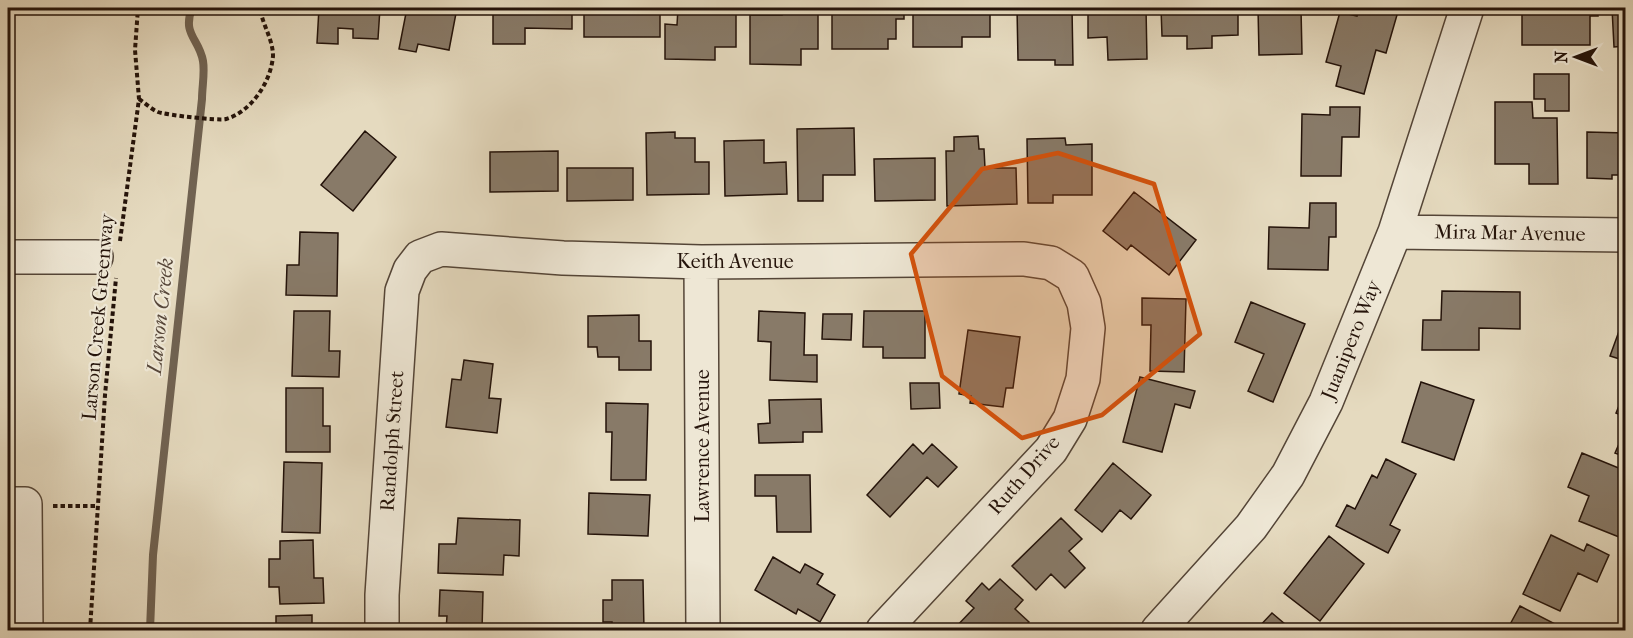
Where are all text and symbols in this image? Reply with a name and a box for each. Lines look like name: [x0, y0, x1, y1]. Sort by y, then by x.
north arrow: [1546, 27, 1606, 87]
text: N: [1552, 50, 1571, 63]
street label: Larson Creek Greenway: [78, 212, 119, 421]
street label: Mira Mar Avenue: [1434, 220, 1586, 246]
street label: Keith Avenue: [676, 250, 794, 273]
water label: Larson Creek: [142, 257, 178, 377]
street label: Juanipero Way: [1316, 276, 1386, 405]
street label: Lawrence Avenue: [691, 369, 714, 523]
street label: Randolph Street: [376, 370, 408, 512]
street label: Ruth Drive: [984, 431, 1065, 519]

